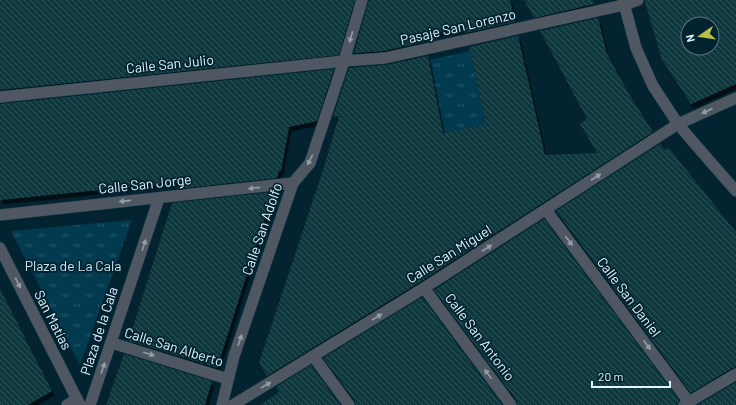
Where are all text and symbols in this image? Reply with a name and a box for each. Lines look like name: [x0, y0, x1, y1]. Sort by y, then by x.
street label: Pasaje San Lorenzo: [398, 5, 517, 48]
north arrow: [680, 16, 720, 56]
one-way arrow: [348, 32, 354, 44]
text: N: [683, 33, 697, 43]
street label: Calle San Julio: [125, 50, 215, 77]
one-way arrow: [701, 108, 713, 114]
one-way arrow: [307, 155, 313, 166]
street label: Calle San Jorge: [98, 170, 192, 197]
one-way arrow: [591, 173, 601, 181]
street label: Calle San Adolfo: [238, 180, 285, 277]
one-way arrow: [248, 184, 260, 191]
one-way arrow: [119, 198, 131, 205]
street label: Calle San Miguel: [403, 221, 494, 287]
one-way arrow: [565, 236, 573, 247]
one-way arrow: [141, 238, 147, 250]
one-way arrow: [481, 244, 493, 251]
street label: Calle San Daniel: [594, 253, 665, 340]
park label: Plaza de La Cala: [25, 257, 121, 274]
one-way arrow: [15, 277, 21, 288]
street label: Plaza de la Cala: [76, 285, 121, 377]
street label: San Matías: [31, 287, 76, 353]
street label: Calle San Antonio: [442, 290, 519, 384]
one-way arrow: [371, 313, 383, 320]
street label: Calle San Alberto: [123, 323, 226, 370]
one-way arrow: [237, 334, 243, 346]
one-way arrow: [643, 340, 651, 351]
one-way arrow: [143, 351, 155, 357]
one-way arrow: [100, 362, 106, 374]
scale bar: [592, 363, 670, 389]
one-way arrow: [484, 368, 492, 379]
text: 20 m: [598, 369, 624, 383]
one-way arrow: [260, 381, 272, 388]

